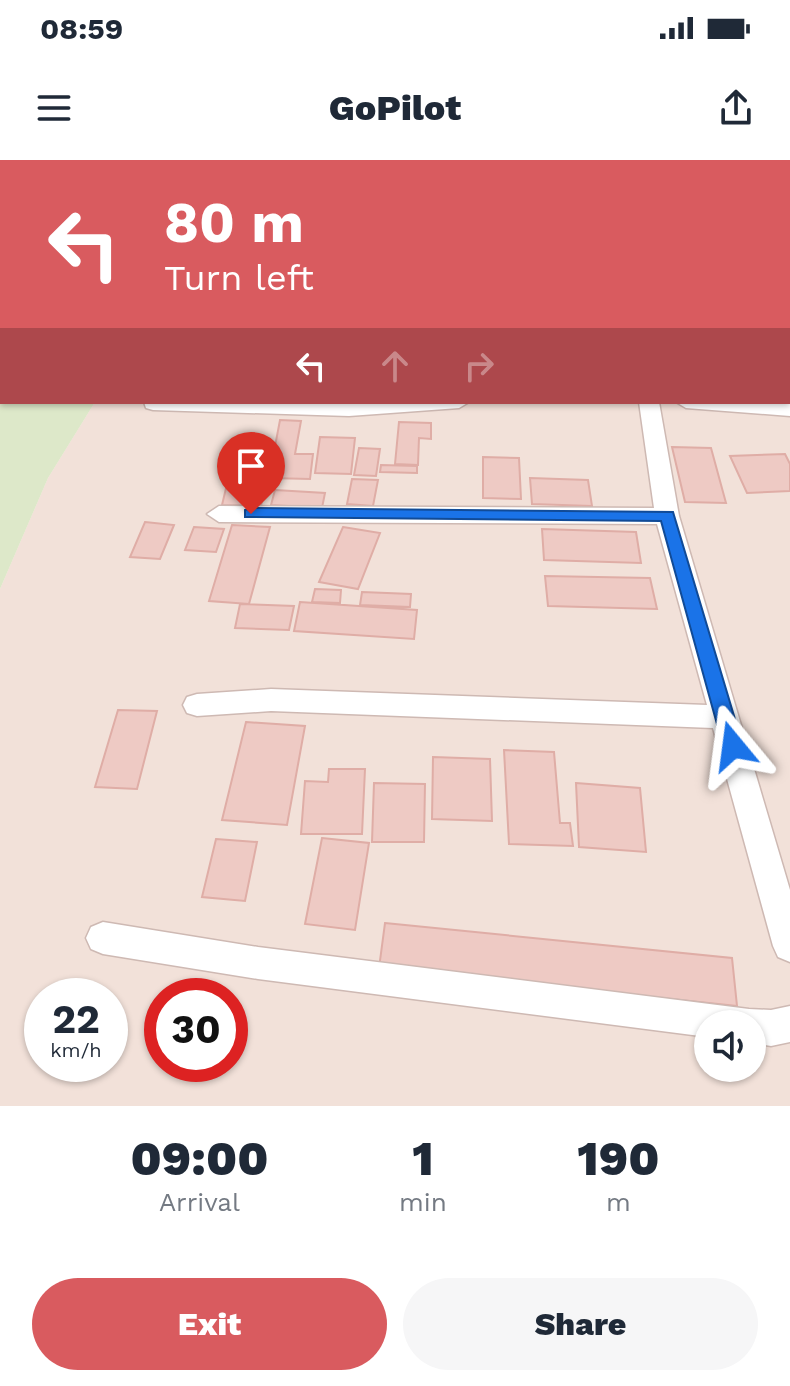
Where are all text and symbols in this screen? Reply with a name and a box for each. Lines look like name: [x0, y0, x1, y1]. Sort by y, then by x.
text: 08:59: [40, 11, 123, 46]
icon: menu: [32, 86, 76, 130]
icon: share: [714, 86, 758, 130]
text: GoPilot: [329, 87, 461, 129]
text: 80 m: [164, 190, 304, 256]
icon: left: [32, 192, 136, 296]
text: Turn left: [164, 257, 314, 299]
icon: left: [289, 344, 333, 388]
icon: ahead: [373, 344, 417, 388]
icon: right: [457, 344, 501, 388]
pin: [217, 432, 285, 514]
icon: arrive: [229, 444, 273, 488]
position arrow: [691, 704, 775, 788]
speed limit sign: 30: [144, 978, 248, 1082]
text: 22: [52, 996, 100, 1043]
map controls: [694, 1010, 766, 1082]
button: sound: [694, 1010, 766, 1082]
text: km/h: [50, 1038, 102, 1062]
text: 09:00: [131, 1130, 268, 1187]
text: 1: [412, 1130, 434, 1187]
text: 190: [577, 1130, 659, 1187]
text: Arrival: [159, 1187, 240, 1217]
text: min: [399, 1187, 447, 1217]
text: m: [606, 1187, 631, 1217]
button: Exit: [32, 1278, 387, 1370]
button: Share: [403, 1278, 758, 1370]

